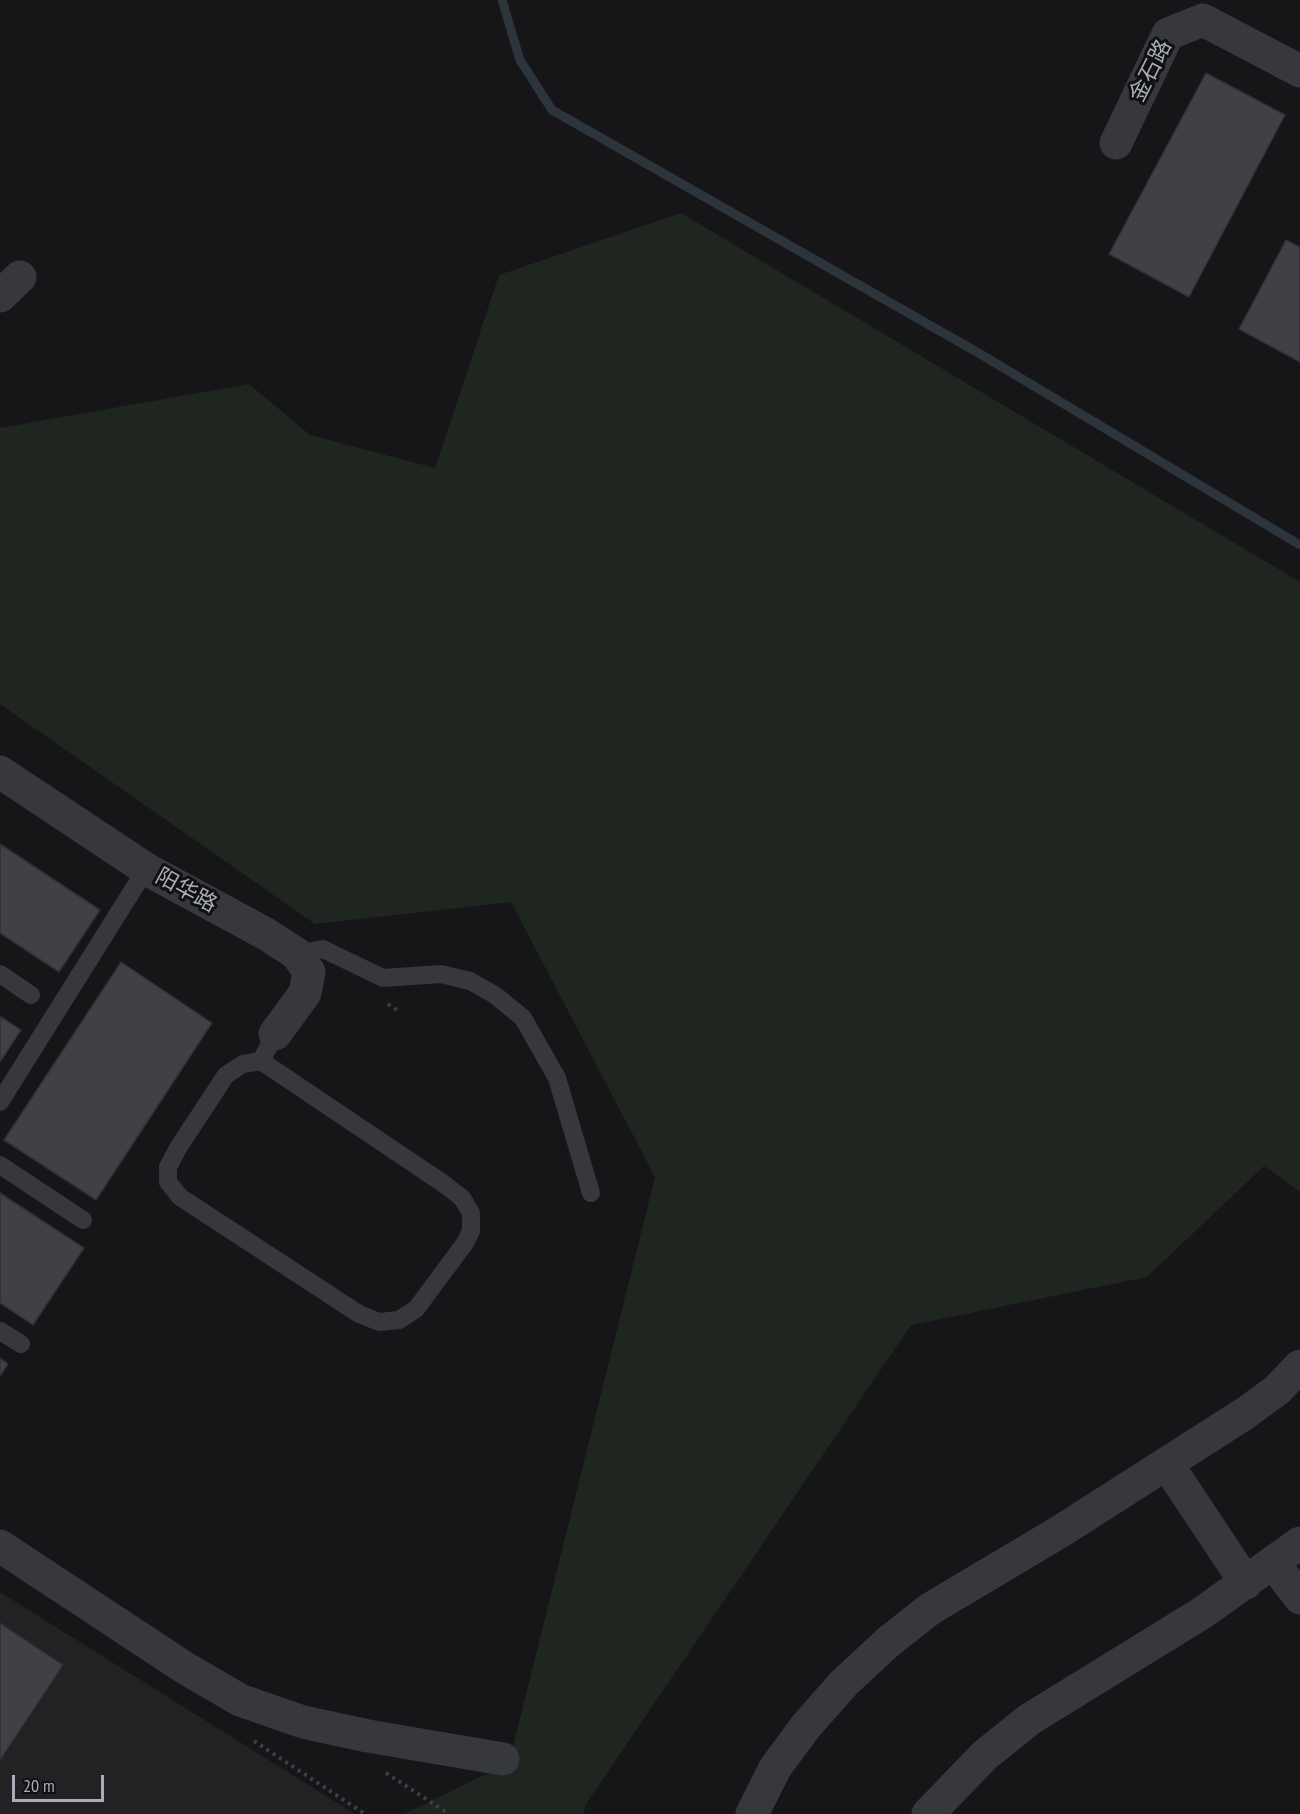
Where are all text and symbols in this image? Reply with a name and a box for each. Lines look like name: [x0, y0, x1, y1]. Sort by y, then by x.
street label: 金石路: [1124, 36, 1178, 106]
street label: 阳华路: [151, 863, 221, 919]
scale bar: [15, 1763, 106, 1801]
text: 20 m: [23, 1774, 55, 1797]

